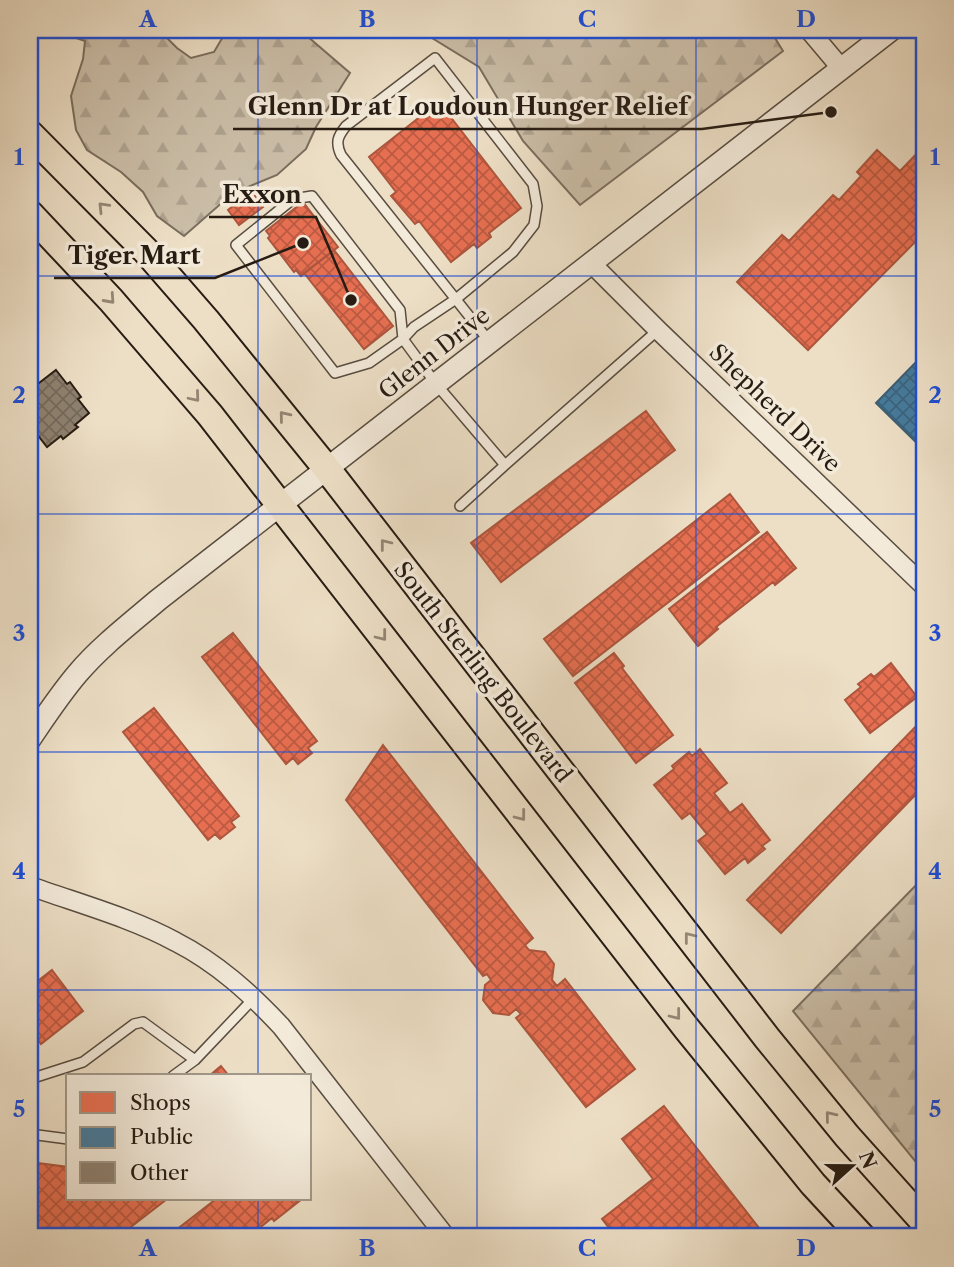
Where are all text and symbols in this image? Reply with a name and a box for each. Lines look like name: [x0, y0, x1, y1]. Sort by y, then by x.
text: A: [138, 5, 158, 33]
text: B: [358, 5, 376, 33]
text: C: [578, 5, 596, 33]
text: D: [796, 5, 816, 33]
callout: Glenn Dr at Loudoun Hunger Relief: [233, 84, 702, 129]
text: Glenn Dr at Loudoun Hunger Relief: [248, 92, 692, 121]
text: 1: [14, 143, 25, 171]
text: 1: [930, 143, 941, 171]
callout: Exxon: [209, 172, 316, 217]
text: Exxon: [222, 180, 302, 209]
one-way arrow: [99, 202, 112, 215]
callout: Tiger Mart: [54, 233, 215, 278]
text: Tiger Mart: [68, 241, 201, 270]
one-way arrow: [102, 291, 115, 304]
street label: Glenn Drive: [373, 301, 495, 405]
street label: Shepherd Drive: [703, 338, 847, 478]
text: 2: [12, 381, 26, 409]
text: 2: [928, 381, 942, 409]
one-way arrow: [187, 388, 199, 401]
one-way arrow: [279, 412, 292, 424]
one-way arrow: [380, 540, 393, 552]
street label: South Sterling Boulevard: [388, 556, 578, 788]
text: 3: [13, 619, 26, 647]
text: 3: [929, 619, 942, 647]
one-way arrow: [374, 628, 387, 640]
one-way arrow: [513, 808, 526, 820]
text: 4: [12, 857, 26, 885]
text: 4: [928, 857, 942, 885]
one-way arrow: [685, 932, 698, 945]
one-way arrow: [667, 1007, 680, 1019]
legend: [66, 1074, 312, 1200]
text: Shops: [130, 1090, 191, 1115]
text: 5: [13, 1095, 25, 1123]
text: 5: [929, 1095, 941, 1123]
one-way arrow: [826, 1111, 838, 1124]
text: Public: [130, 1124, 193, 1149]
north arrow: [818, 1130, 888, 1200]
text: N: [854, 1148, 881, 1172]
text: Other: [130, 1160, 189, 1185]
text: A: [138, 1234, 158, 1262]
text: B: [358, 1234, 376, 1262]
text: C: [578, 1234, 596, 1262]
text: D: [796, 1234, 816, 1262]

